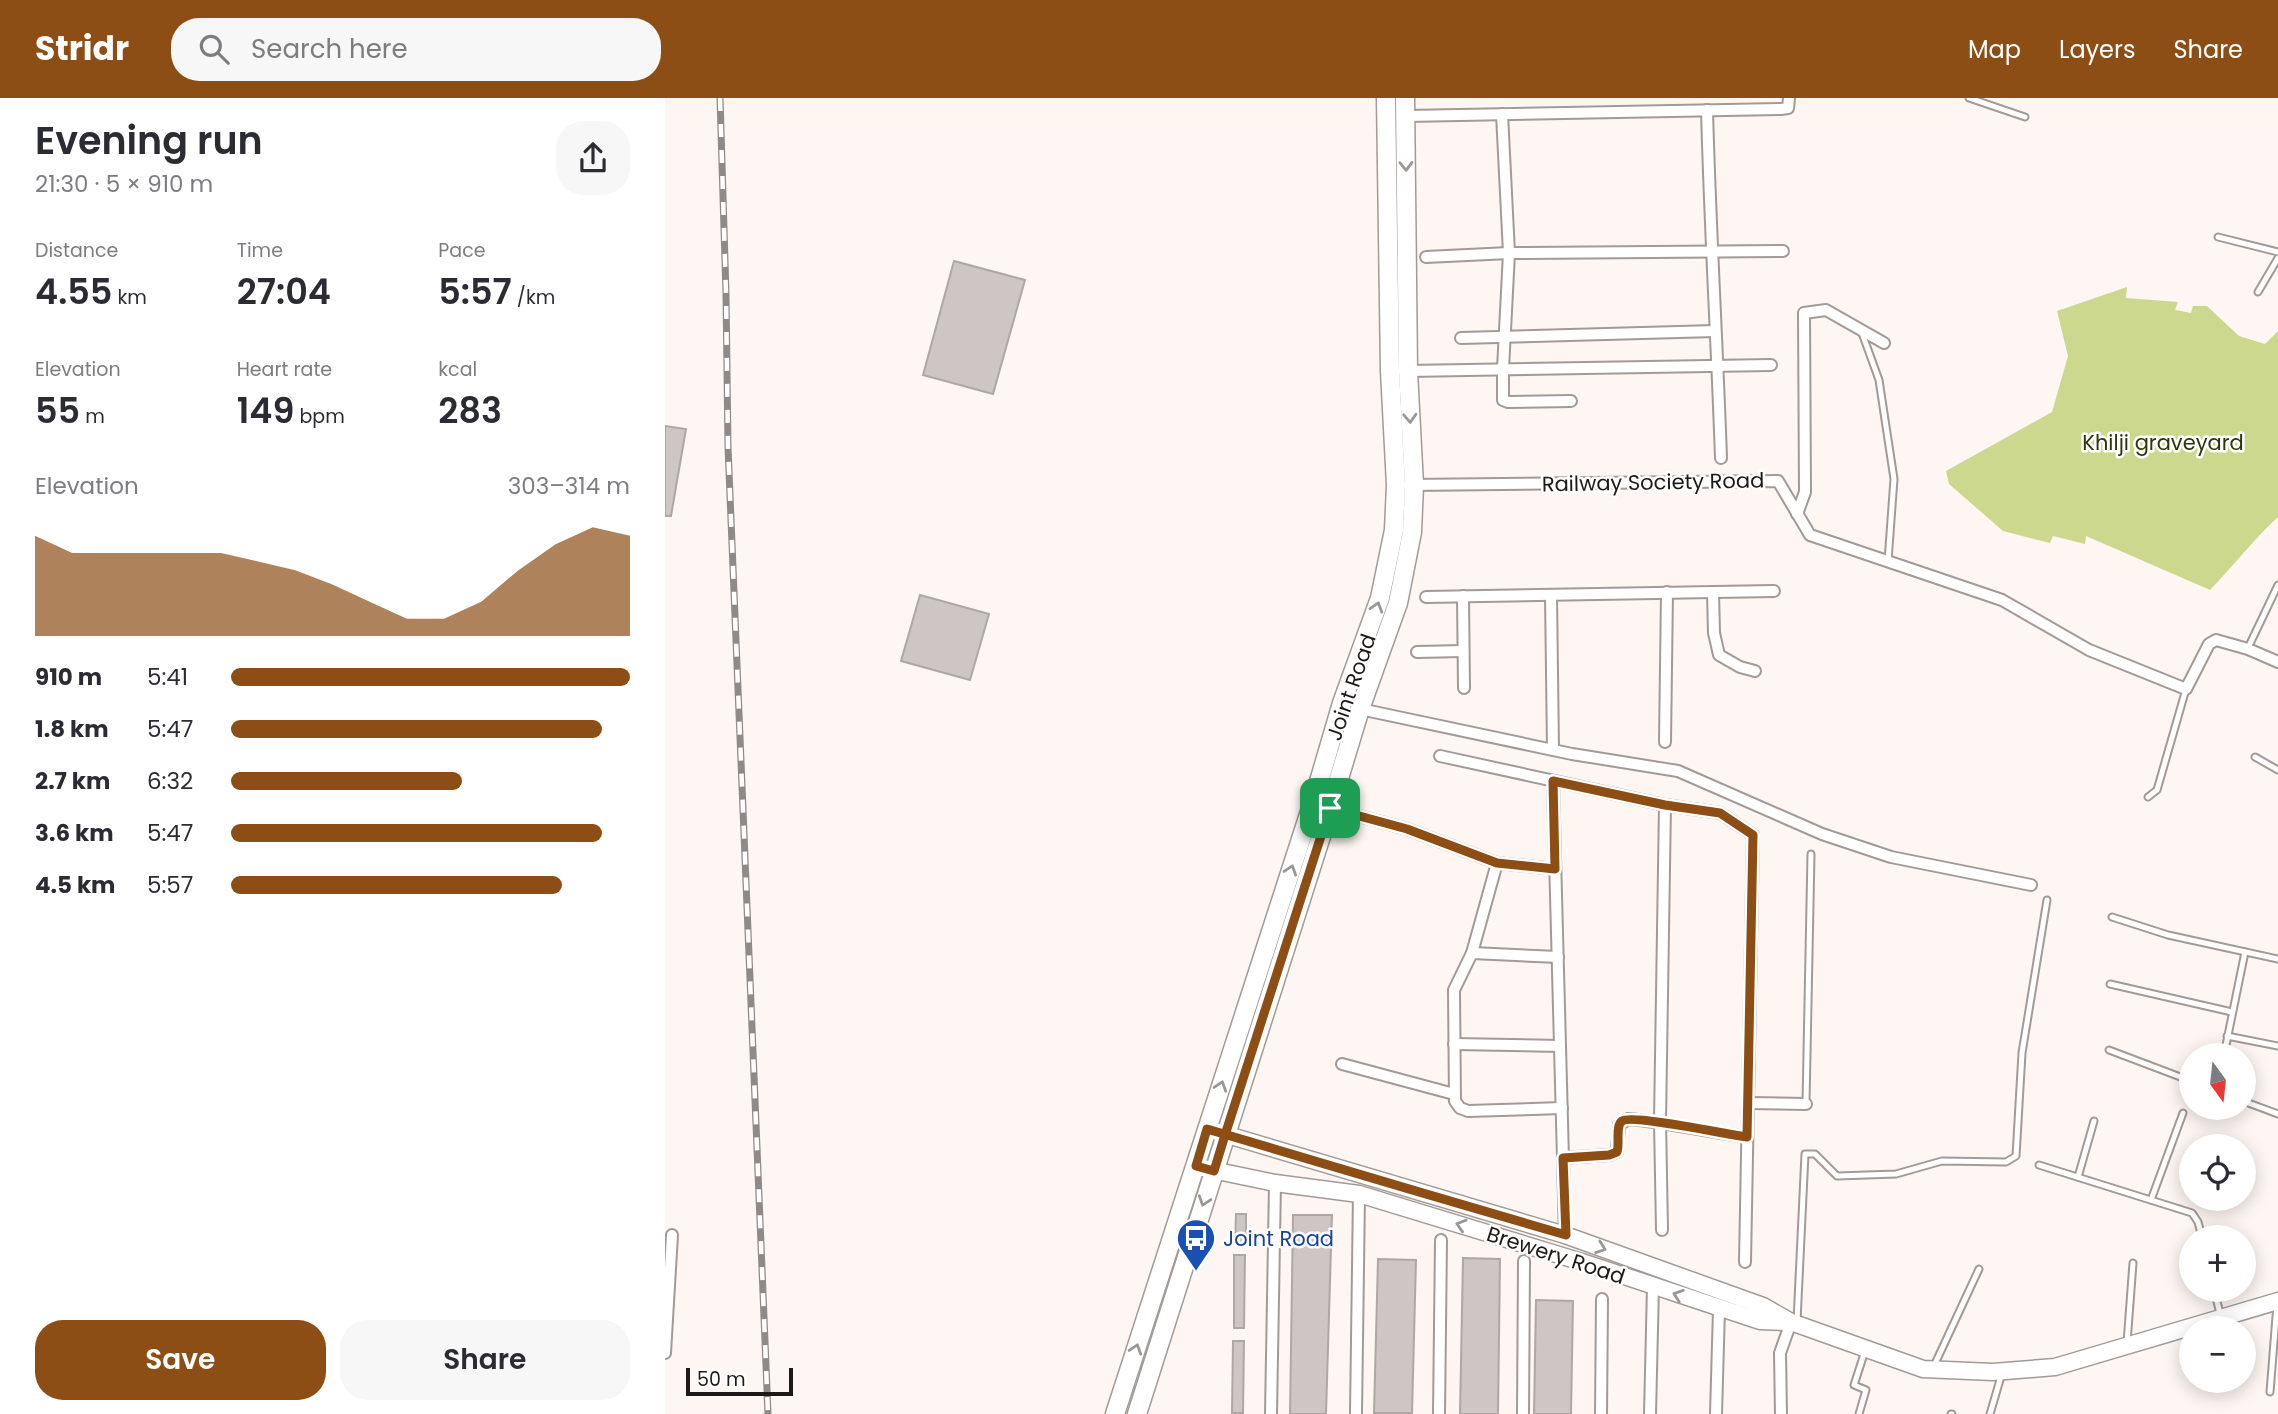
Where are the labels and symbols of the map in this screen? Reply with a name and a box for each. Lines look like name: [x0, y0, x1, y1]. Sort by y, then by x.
one-way arrow: [1398, 161, 1414, 172]
one-way arrow: [1403, 413, 1418, 424]
park label: Khilji graveyard: [2082, 428, 2244, 457]
street label: Railway Society Road: [1542, 466, 1764, 498]
one-way arrow: [1369, 601, 1384, 613]
street label: Joint Road: [1319, 630, 1383, 744]
pin: [1300, 778, 1360, 838]
one-way arrow: [1283, 864, 1298, 876]
north arrow: [2179, 1043, 2256, 1120]
one-way arrow: [1213, 1080, 1228, 1092]
one-way arrow: [1198, 1195, 1212, 1207]
bus stop icon: Joint Road: [1175, 1217, 1217, 1272]
one-way arrow: [1455, 1219, 1467, 1234]
street label: Brewery Road: [1483, 1219, 1629, 1291]
place label: Joint Road: [1223, 1224, 1334, 1253]
one-way arrow: [1595, 1240, 1607, 1254]
one-way arrow: [1672, 1289, 1684, 1303]
one-way arrow: [1128, 1343, 1143, 1355]
scale bar: [686, 1365, 793, 1397]

